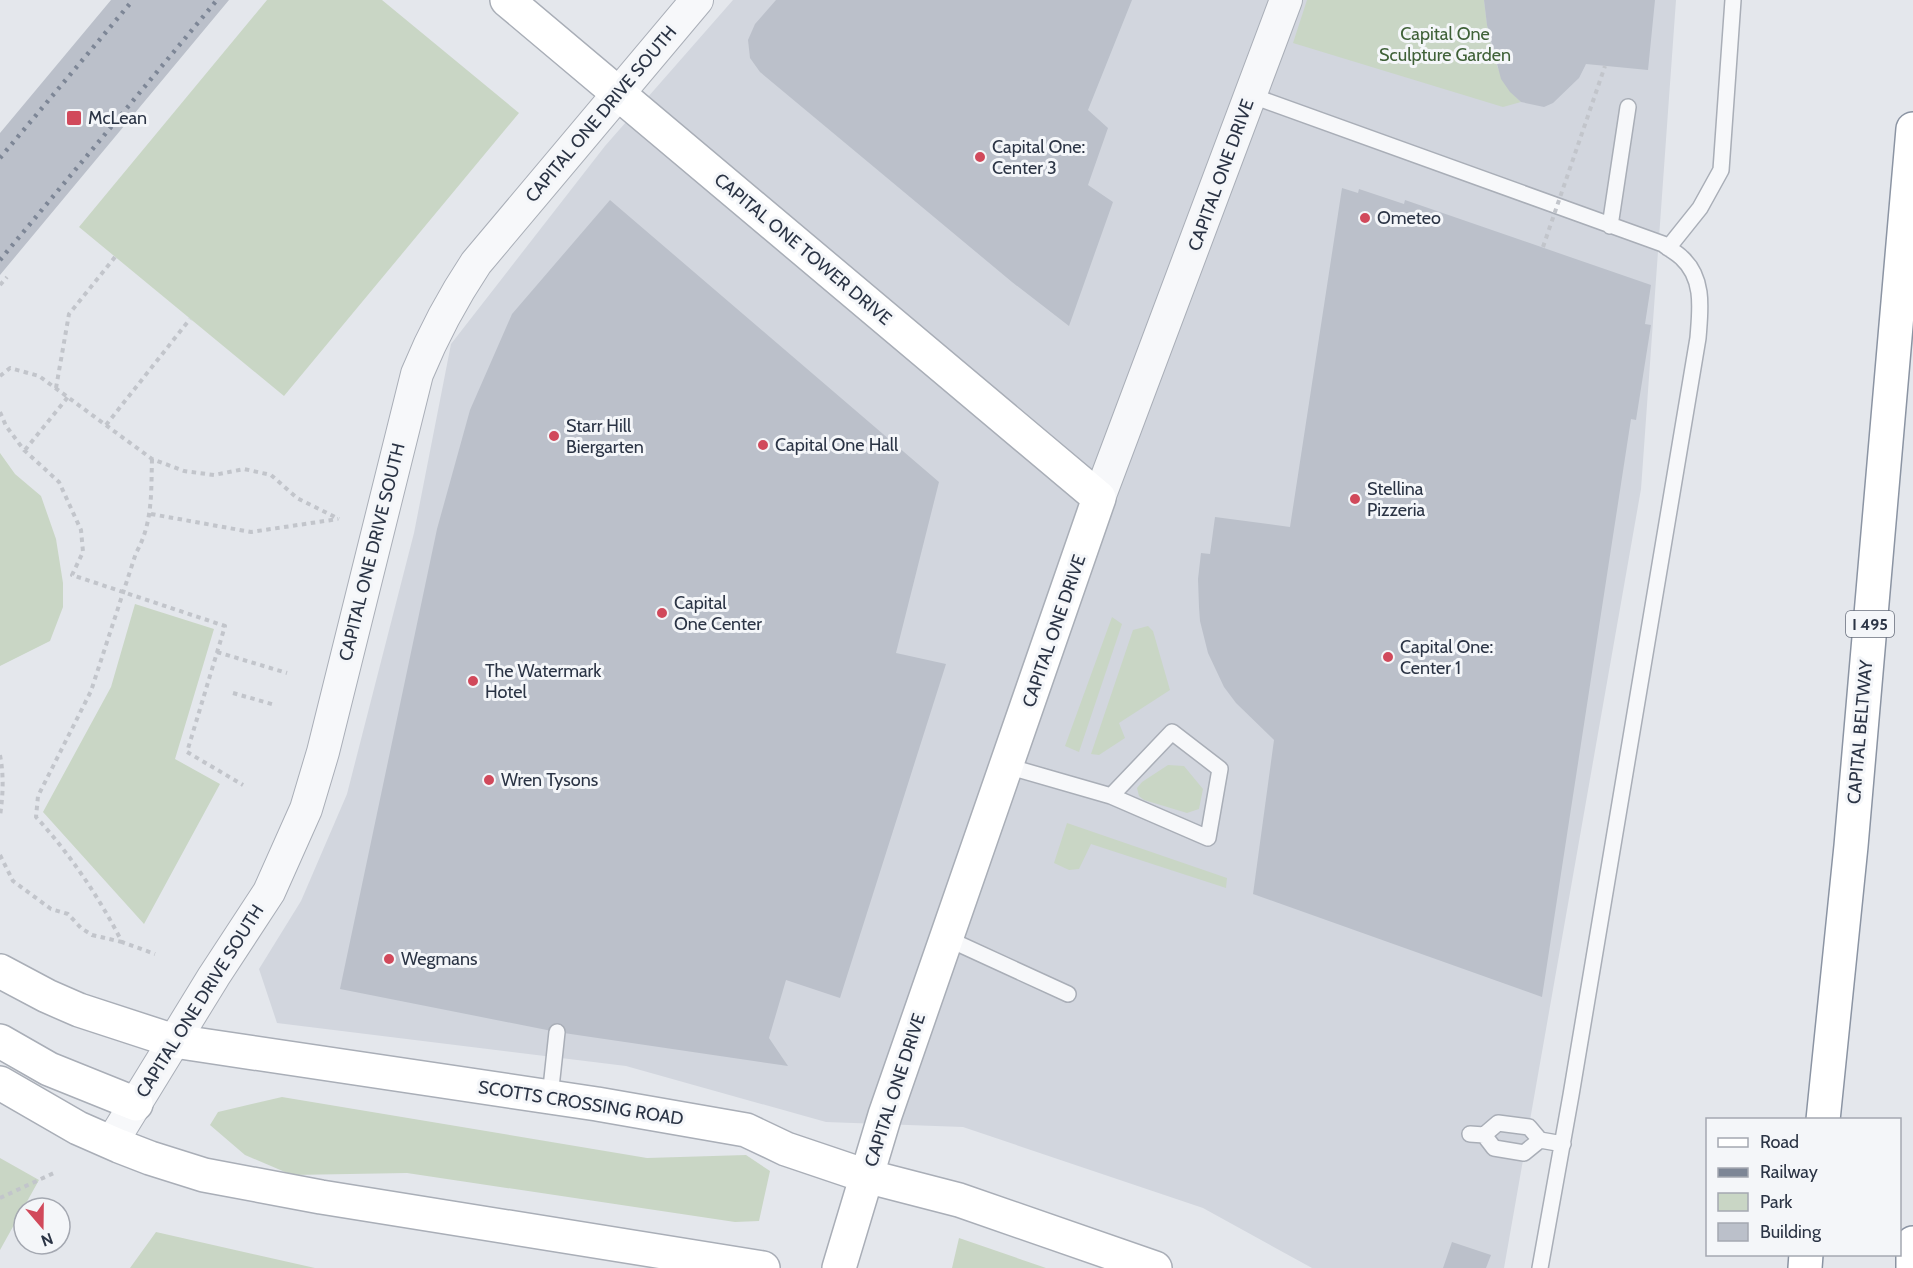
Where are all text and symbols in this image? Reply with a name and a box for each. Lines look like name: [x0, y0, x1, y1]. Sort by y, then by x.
street label: CAPITAL ONE DRIVE SOUTH: [521, 21, 681, 207]
park label: Capital One Sculpture Garden: [1379, 23, 1511, 66]
street label: CAPITAL ONE DRIVE: [1183, 96, 1259, 254]
place label: McLean: [88, 107, 147, 129]
marker: McLean: [65, 109, 83, 127]
place label: Capital One: Center 3: [992, 136, 1085, 179]
marker: Capital One: Center 3: [973, 150, 987, 164]
street label: CAPITAL ONE TOWER DRIVE: [710, 168, 896, 330]
place label: Ometeo: [1377, 207, 1441, 229]
marker: Ometeo: [1358, 211, 1372, 225]
place label: Starr Hill Biergarten: [566, 415, 644, 458]
marker: Starr Hill Biergarten: [547, 429, 561, 443]
place label: Capital One Hall: [775, 434, 899, 456]
marker: Capital One Hall: [756, 438, 770, 452]
street label: CAPITAL ONE DRIVE SOUTH: [334, 441, 410, 663]
place label: Stellina Pizzeria: [1367, 478, 1425, 521]
marker: Stellina Pizzeria: [1348, 492, 1362, 506]
street label: CAPITAL ONE DRIVE: [1018, 552, 1090, 710]
place label: Capital One Center: [674, 592, 762, 635]
marker: Capital One Center: [655, 606, 669, 620]
road number: I 495: [1846, 611, 1894, 637]
place label: Capital One: Center 1: [1400, 636, 1493, 679]
marker: Capital One: Center 1: [1381, 650, 1395, 664]
street label: CAPITAL BELTWAY: [1843, 658, 1877, 805]
place label: The Watermark Hotel: [485, 660, 602, 703]
marker: The Watermark Hotel: [466, 674, 480, 688]
place label: Wren Tysons: [501, 769, 598, 791]
marker: Wren Tysons: [482, 773, 496, 787]
street label: CAPITAL ONE DRIVE SOUTH: [131, 900, 269, 1102]
place label: Wegmans: [401, 948, 477, 970]
marker: Wegmans: [382, 952, 396, 966]
street label: CAPITAL ONE DRIVE: [860, 1011, 930, 1169]
street label: SCOTTS CROSSING ROAD: [477, 1076, 685, 1130]
legend: [1706, 1118, 1901, 1256]
text: Road: [1760, 1131, 1799, 1153]
text: Railway: [1760, 1161, 1818, 1183]
text: Park: [1760, 1191, 1793, 1213]
north arrow: [12, 1196, 72, 1256]
text: Building: [1760, 1221, 1822, 1243]
text: N: [38, 1229, 56, 1250]

